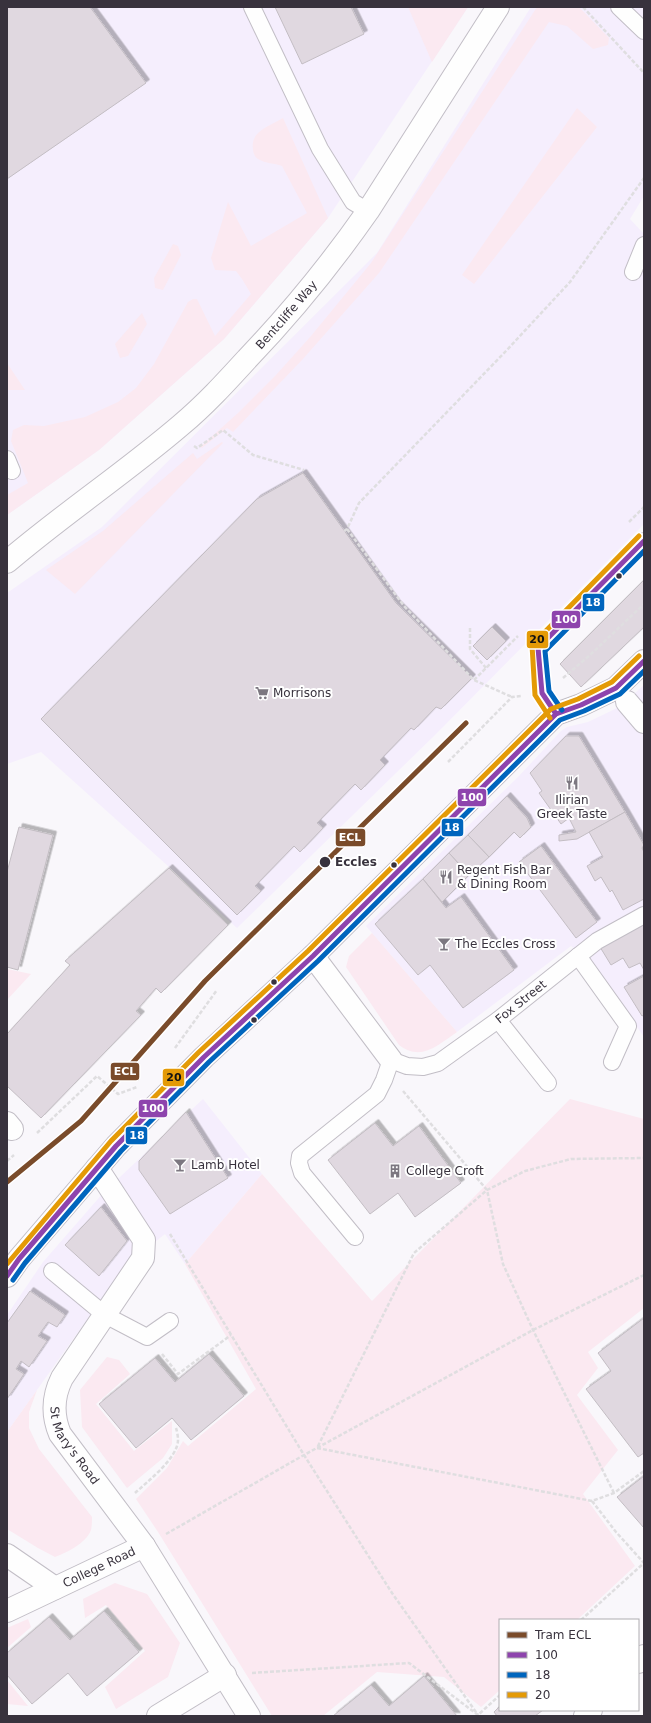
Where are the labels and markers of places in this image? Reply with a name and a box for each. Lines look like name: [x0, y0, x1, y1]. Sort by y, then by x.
unlabelled marker: [614, 571, 624, 581]
supermarket icon: Morrisons: [254, 685, 270, 701]
place label: Morrisons: [273, 686, 331, 700]
restaurant icon: Ilirian Greek Taste: [564, 775, 580, 791]
place label: Ilirian Greek Taste: [537, 793, 607, 821]
marker: Eccles: [318, 855, 332, 869]
place label: Eccles: [335, 855, 377, 869]
unlabelled marker: [389, 860, 399, 870]
place label: Regent Fish Bar & Dining Room: [457, 863, 551, 891]
restaurant icon: Regent Fish Bar & Dining Room: [438, 869, 454, 885]
bar icon: The Eccles Cross: [436, 936, 452, 952]
place label: The Eccles Cross: [454, 937, 556, 951]
unlabelled marker: [269, 977, 279, 987]
unlabelled marker: [249, 1015, 259, 1025]
bar icon: Lamb Hotel: [172, 1157, 188, 1173]
place label: Lamb Hotel: [191, 1158, 260, 1172]
building icon: College Croft: [387, 1163, 403, 1179]
place label: College Croft: [406, 1164, 484, 1178]

